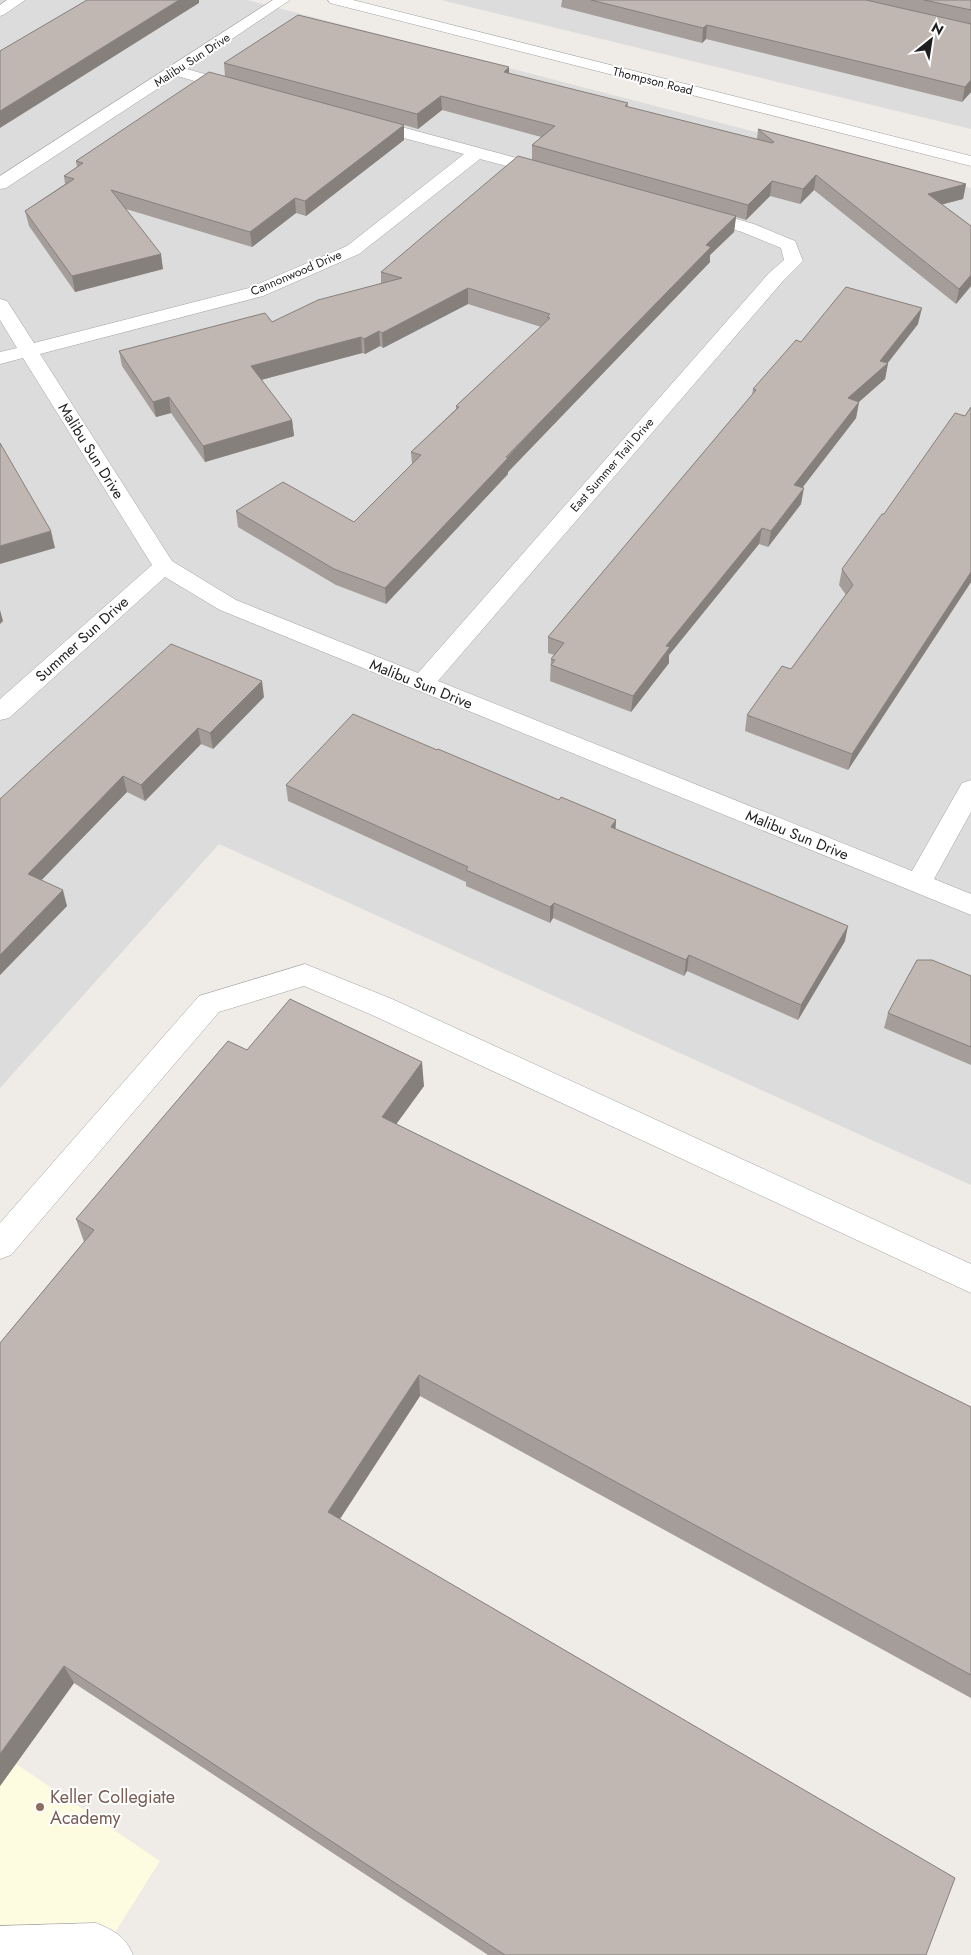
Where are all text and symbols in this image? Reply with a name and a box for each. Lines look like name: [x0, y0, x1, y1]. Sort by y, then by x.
north arrow: [906, 15, 956, 65]
text: N: [928, 17, 947, 40]
street label: Malibu Sun Drive: [150, 29, 234, 91]
street label: Thompson Road: [611, 62, 695, 100]
street label: Cannonwood Drive: [248, 246, 344, 300]
street label: Malibu Sun Drive: [53, 399, 129, 503]
street label: East Summer Trail Drive: [566, 414, 658, 516]
street label: Summer Sun Drive: [31, 591, 134, 687]
street label: Malibu Sun Drive: [366, 653, 476, 715]
street label: Malibu Sun Drive: [742, 804, 852, 866]
place label: Keller Collegiate Academy: [50, 1784, 175, 1831]
marker: Keller Collegiate Academy: [34, 1801, 46, 1813]

